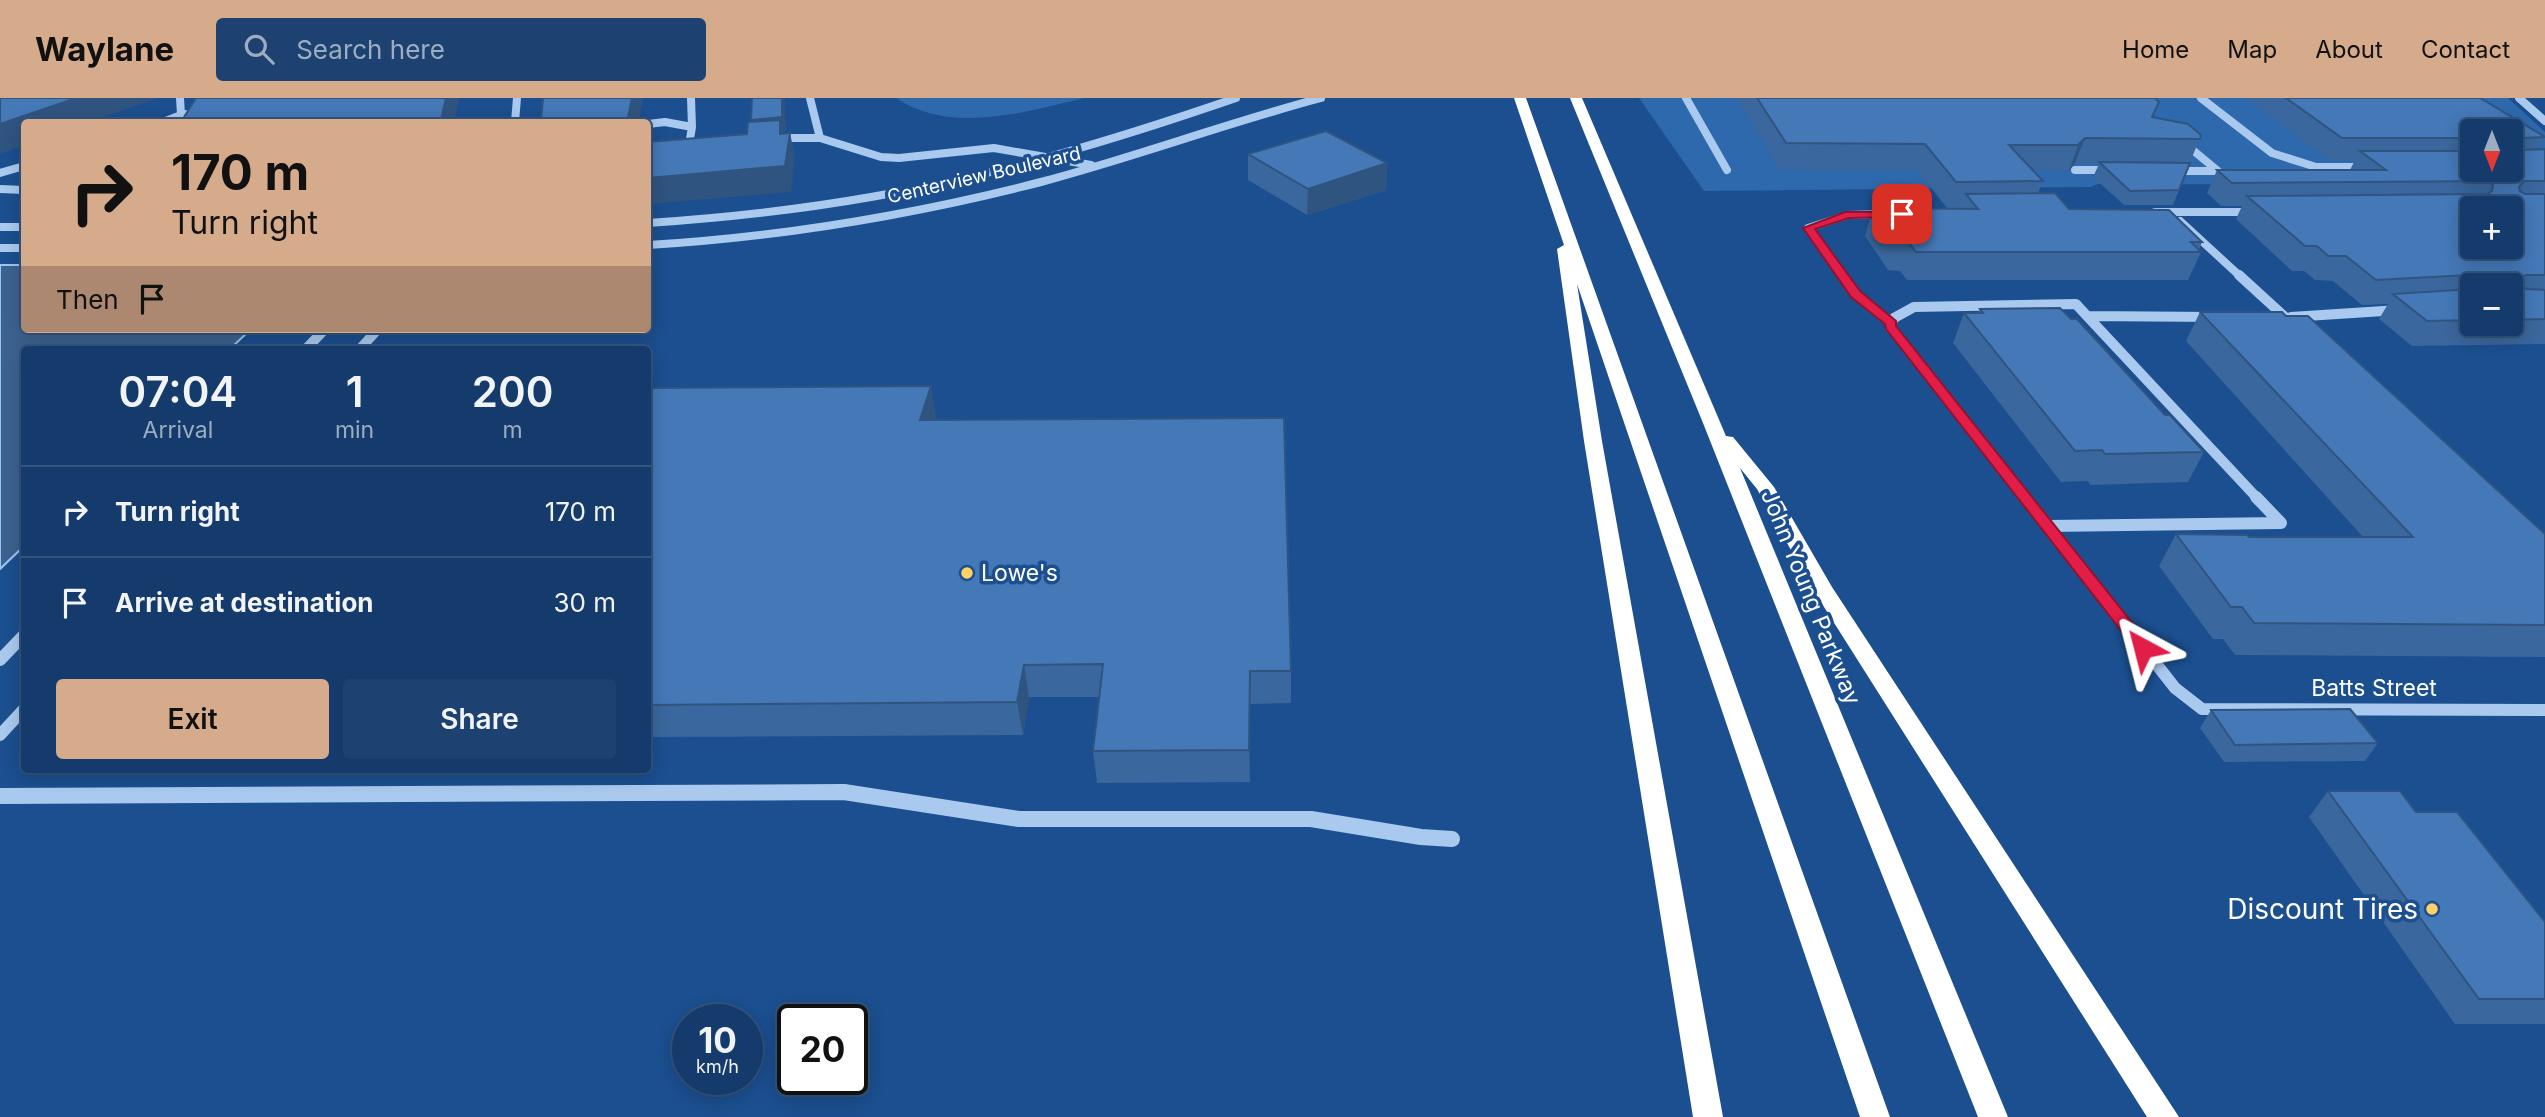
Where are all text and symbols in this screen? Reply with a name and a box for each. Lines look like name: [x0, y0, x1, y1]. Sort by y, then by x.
search box: [216, 18, 706, 81]
text: Waylane: [35, 29, 174, 69]
icon: search: [240, 30, 278, 68]
text: Search here: [296, 34, 445, 65]
text: Home: [2122, 35, 2189, 64]
text: Map: [2227, 35, 2277, 64]
text: About: [2315, 35, 2383, 64]
text: Contact: [2421, 35, 2510, 64]
north arrow: [2460, 119, 2524, 182]
map controls: [2460, 119, 2523, 336]
street label: Centerview Boulevard: [885, 142, 1083, 208]
text: 170 m: [171, 143, 309, 202]
icon: right: [56, 147, 147, 238]
pin: [1872, 184, 1932, 244]
icon: arrive: [1883, 195, 1921, 233]
button: +: [2460, 196, 2523, 259]
text: Turn right: [171, 203, 318, 242]
button: −: [2460, 273, 2523, 336]
icon: arrive: [133, 280, 171, 318]
text: Then: [56, 284, 119, 315]
text: 07:04: [119, 366, 237, 417]
text: 1: [346, 366, 363, 417]
text: 200: [472, 366, 553, 417]
text: Arrival: [143, 416, 213, 444]
text: min: [335, 416, 374, 444]
text: m: [503, 416, 523, 444]
street label: John Young Parkway: [1755, 485, 1867, 709]
icon: right: [56, 493, 94, 531]
text: Turn right: [115, 496, 240, 527]
text: 170 m: [545, 496, 616, 527]
place label: Lowe's: [981, 559, 1058, 587]
marker: Lowe's: [959, 565, 975, 581]
icon: arrive: [56, 584, 94, 622]
text: Arrive at destination: [115, 587, 374, 618]
text: 30 m: [553, 587, 616, 618]
position arrow: [2106, 611, 2180, 685]
street label: Batts Street: [2311, 674, 2437, 702]
button: Exit: [56, 679, 329, 759]
button: Share: [343, 679, 616, 759]
place label: Discount Tires: [2227, 892, 2418, 926]
marker: Discount Tires: [2424, 901, 2440, 917]
speed limit sign: 20: [777, 1004, 868, 1095]
text: 10: [698, 1019, 737, 1061]
text: km/h: [696, 1056, 739, 1077]

